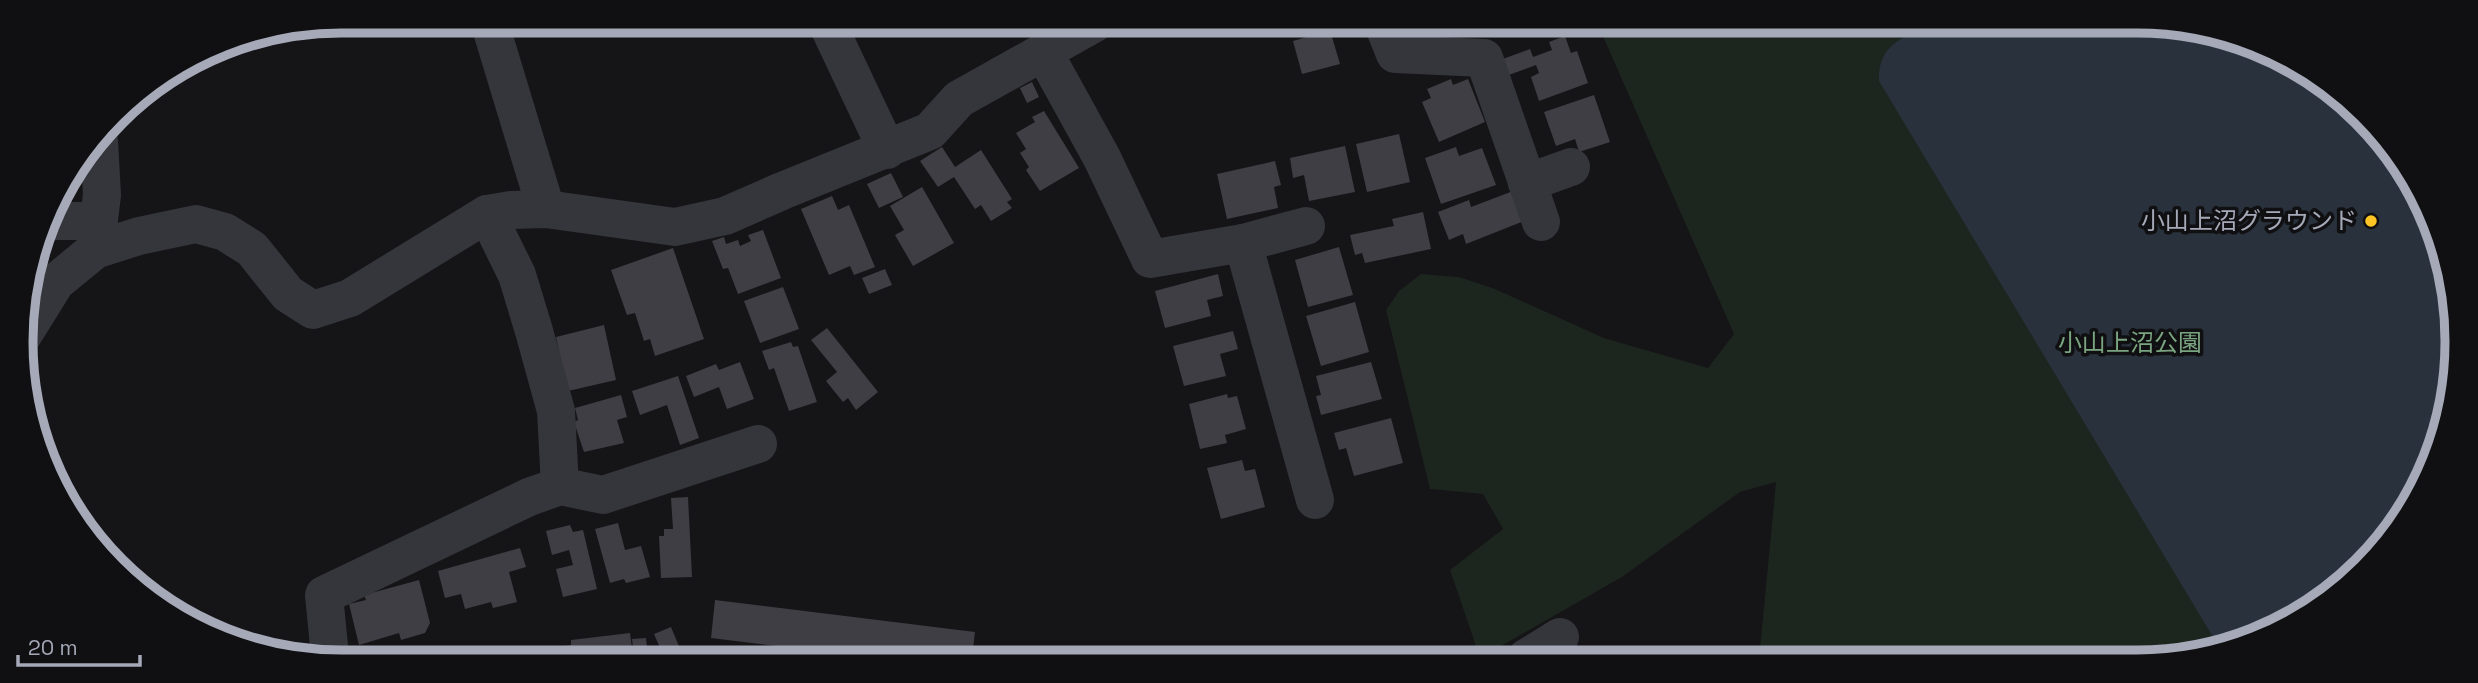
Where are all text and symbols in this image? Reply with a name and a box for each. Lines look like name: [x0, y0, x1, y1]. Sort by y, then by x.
place label: 小山上沼グラウンド: [2141, 205, 2357, 236]
marker: 小山上沼グラウンド: [2363, 213, 2379, 229]
park label: 小山上沼公園: [2058, 327, 2202, 358]
scale bar: [18, 624, 140, 668]
text: 20 m: [28, 634, 78, 661]

